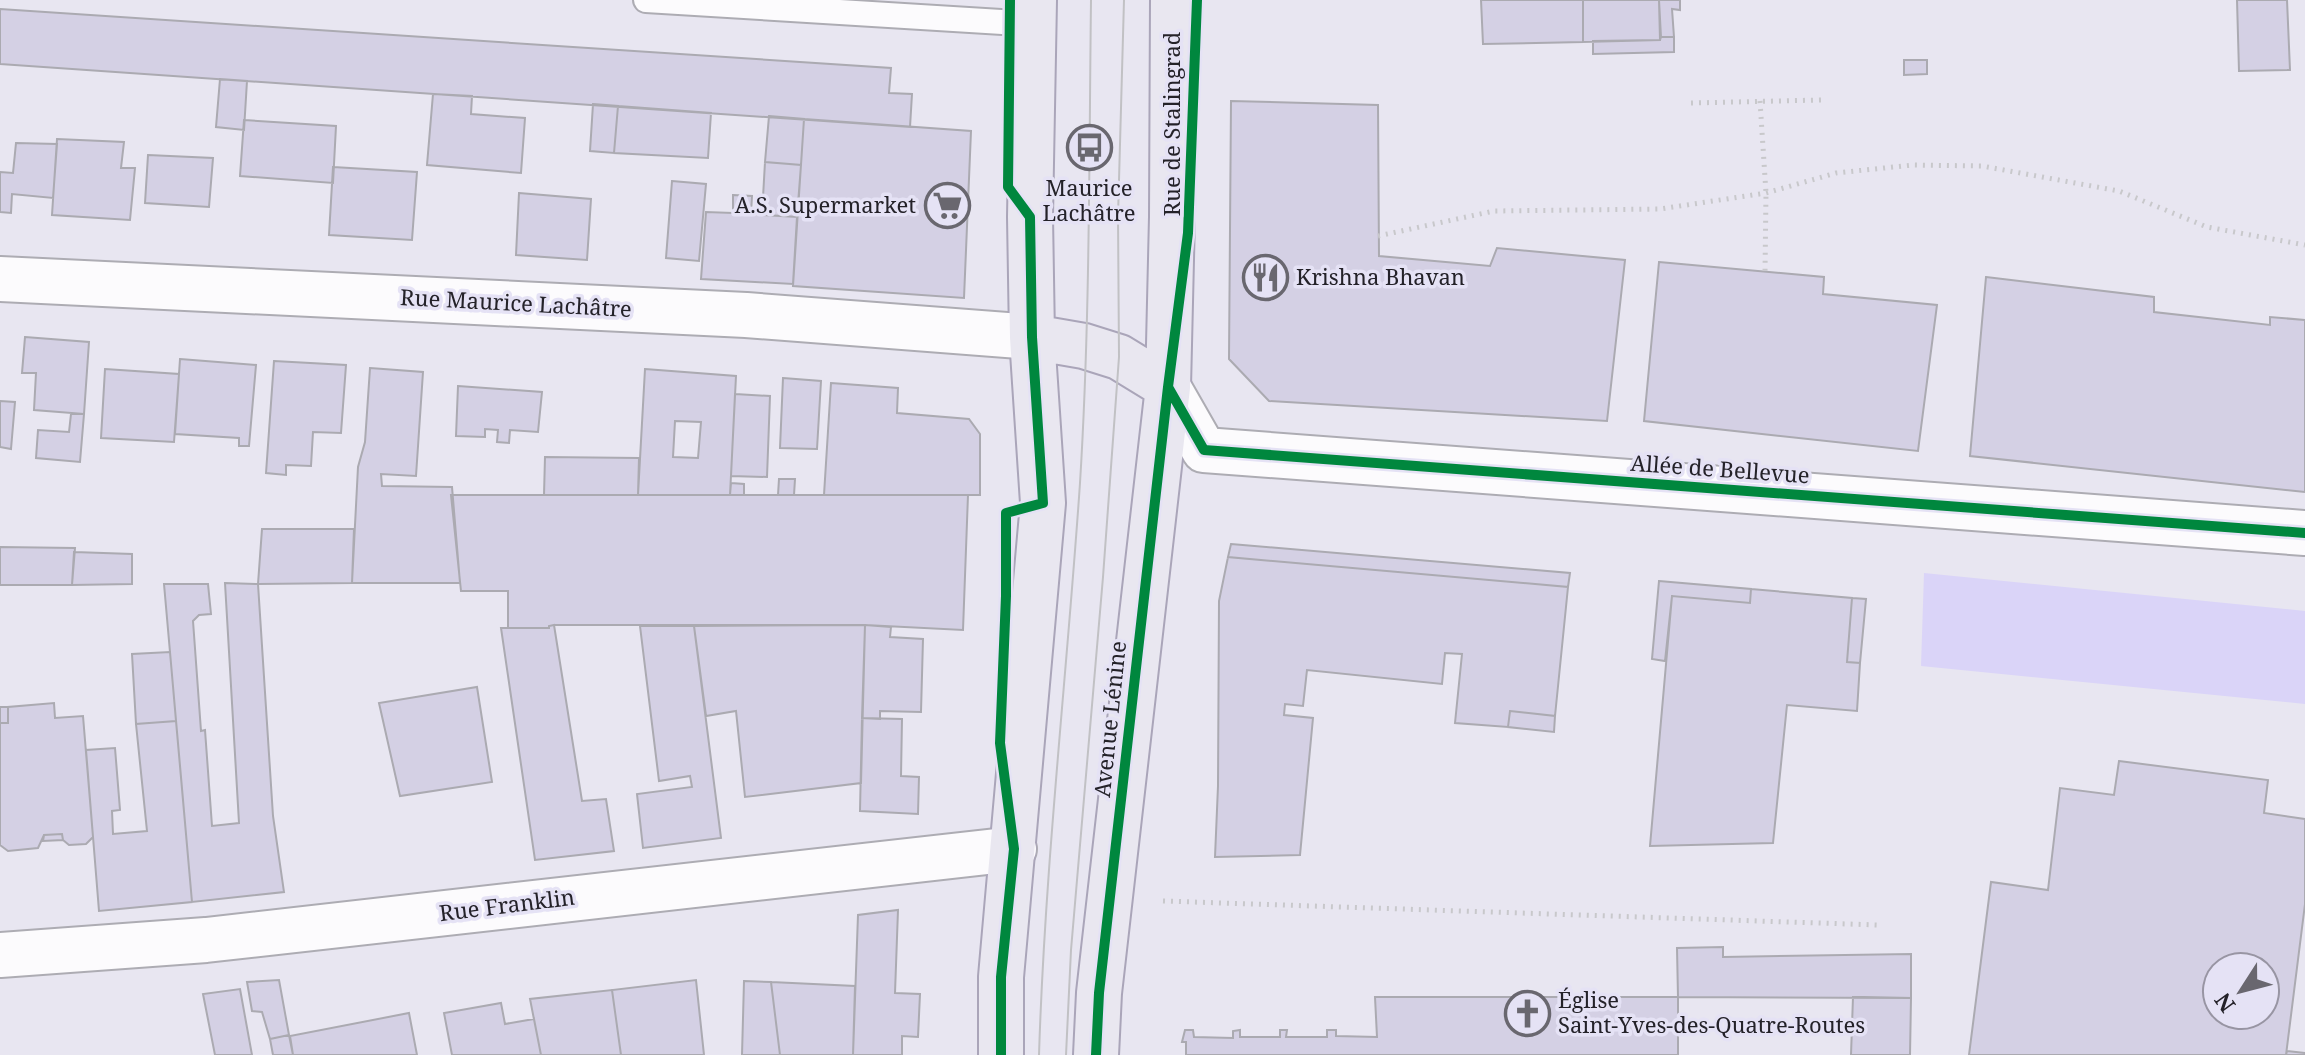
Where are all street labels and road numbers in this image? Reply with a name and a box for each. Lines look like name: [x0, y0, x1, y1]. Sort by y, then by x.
street label: Rue de Stalingrad: [1156, 31, 1186, 216]
street label: Rue Maurice Lachâtre: [400, 281, 633, 323]
street label: Allée de Bellevue: [1630, 447, 1811, 489]
street label: Avenue Lénine: [1086, 639, 1132, 799]
street label: Rue Franklin: [437, 881, 576, 927]

